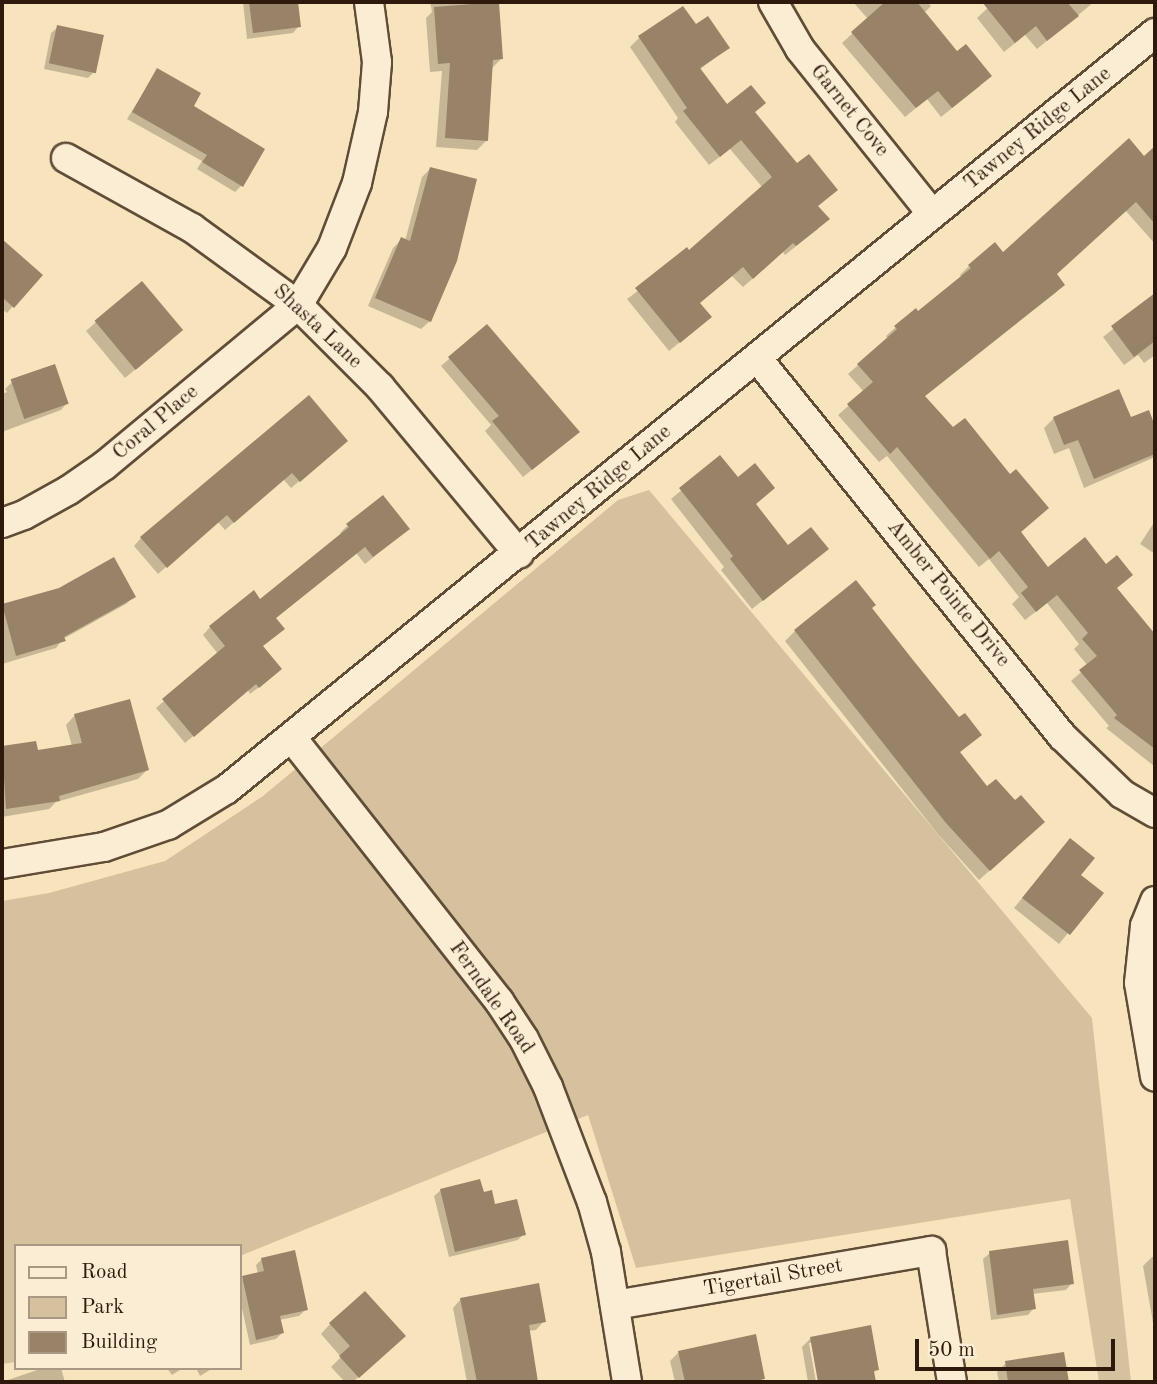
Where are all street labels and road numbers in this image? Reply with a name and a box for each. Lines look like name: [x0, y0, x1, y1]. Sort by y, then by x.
street label: Garnet Cove: [804, 60, 894, 162]
street label: Tawney Ridge Lane: [959, 62, 1117, 196]
street label: Shasta Lane: [267, 279, 367, 375]
street label: Coral Place: [108, 380, 204, 466]
street label: Tawney Ridge Lane: [521, 420, 677, 556]
street label: Amber Pointe Drive: [881, 516, 1015, 672]
street label: Ferndale Road: [443, 937, 539, 1059]
street label: Tigertail Street: [701, 1253, 845, 1303]

